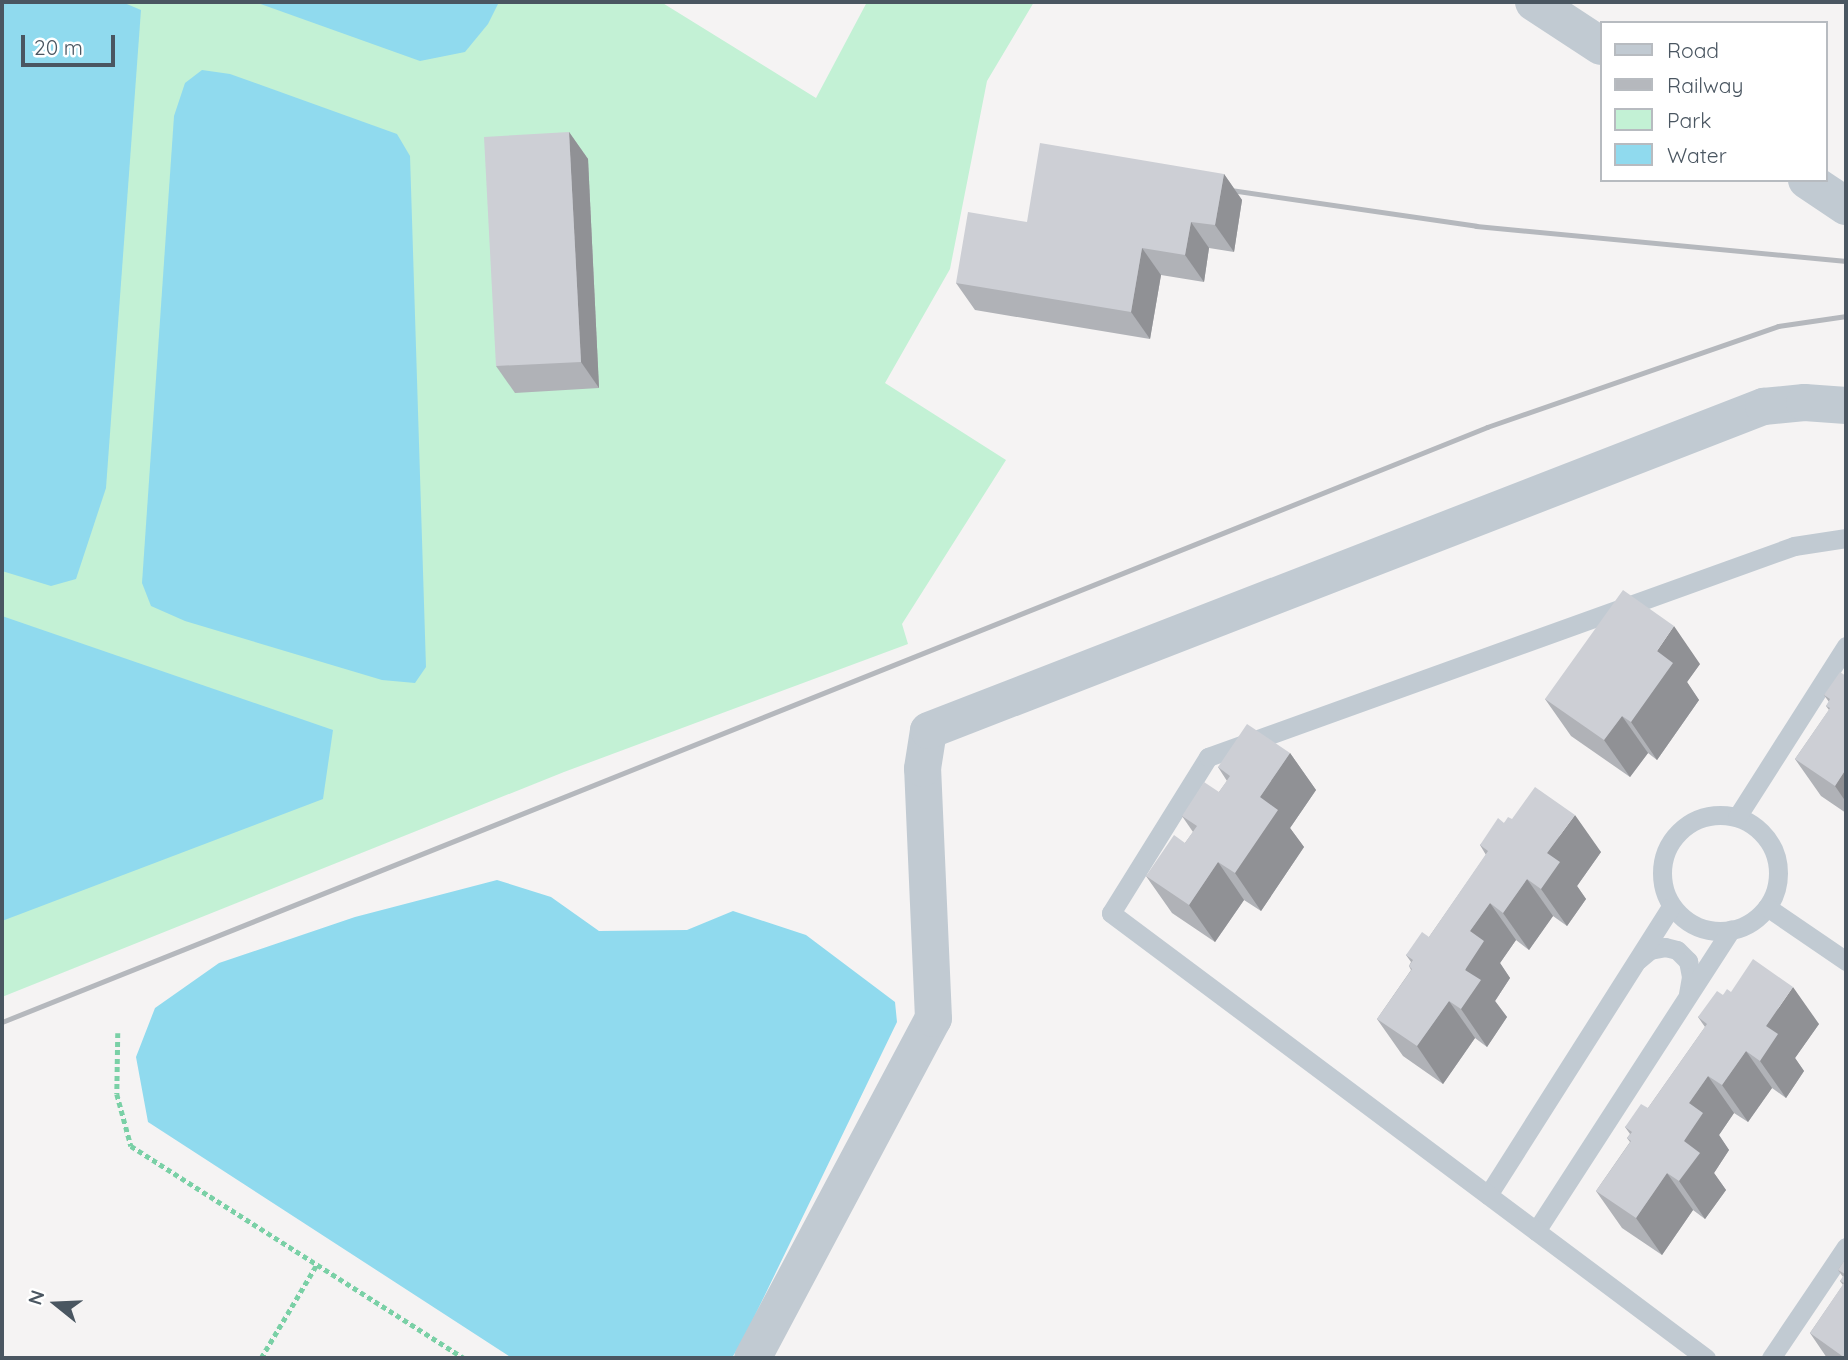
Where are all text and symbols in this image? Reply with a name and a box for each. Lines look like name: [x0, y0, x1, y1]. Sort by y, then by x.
scale bar: [24, 21, 119, 65]
legend: [1600, 21, 1827, 182]
text: 20 m: [34, 34, 83, 60]
text: Road: [1667, 37, 1719, 63]
text: Railway: [1667, 72, 1743, 98]
text: Park: [1667, 107, 1711, 133]
text: Water: [1667, 142, 1727, 168]
north arrow: [21, 1269, 91, 1339]
text: N: [22, 1287, 50, 1308]

